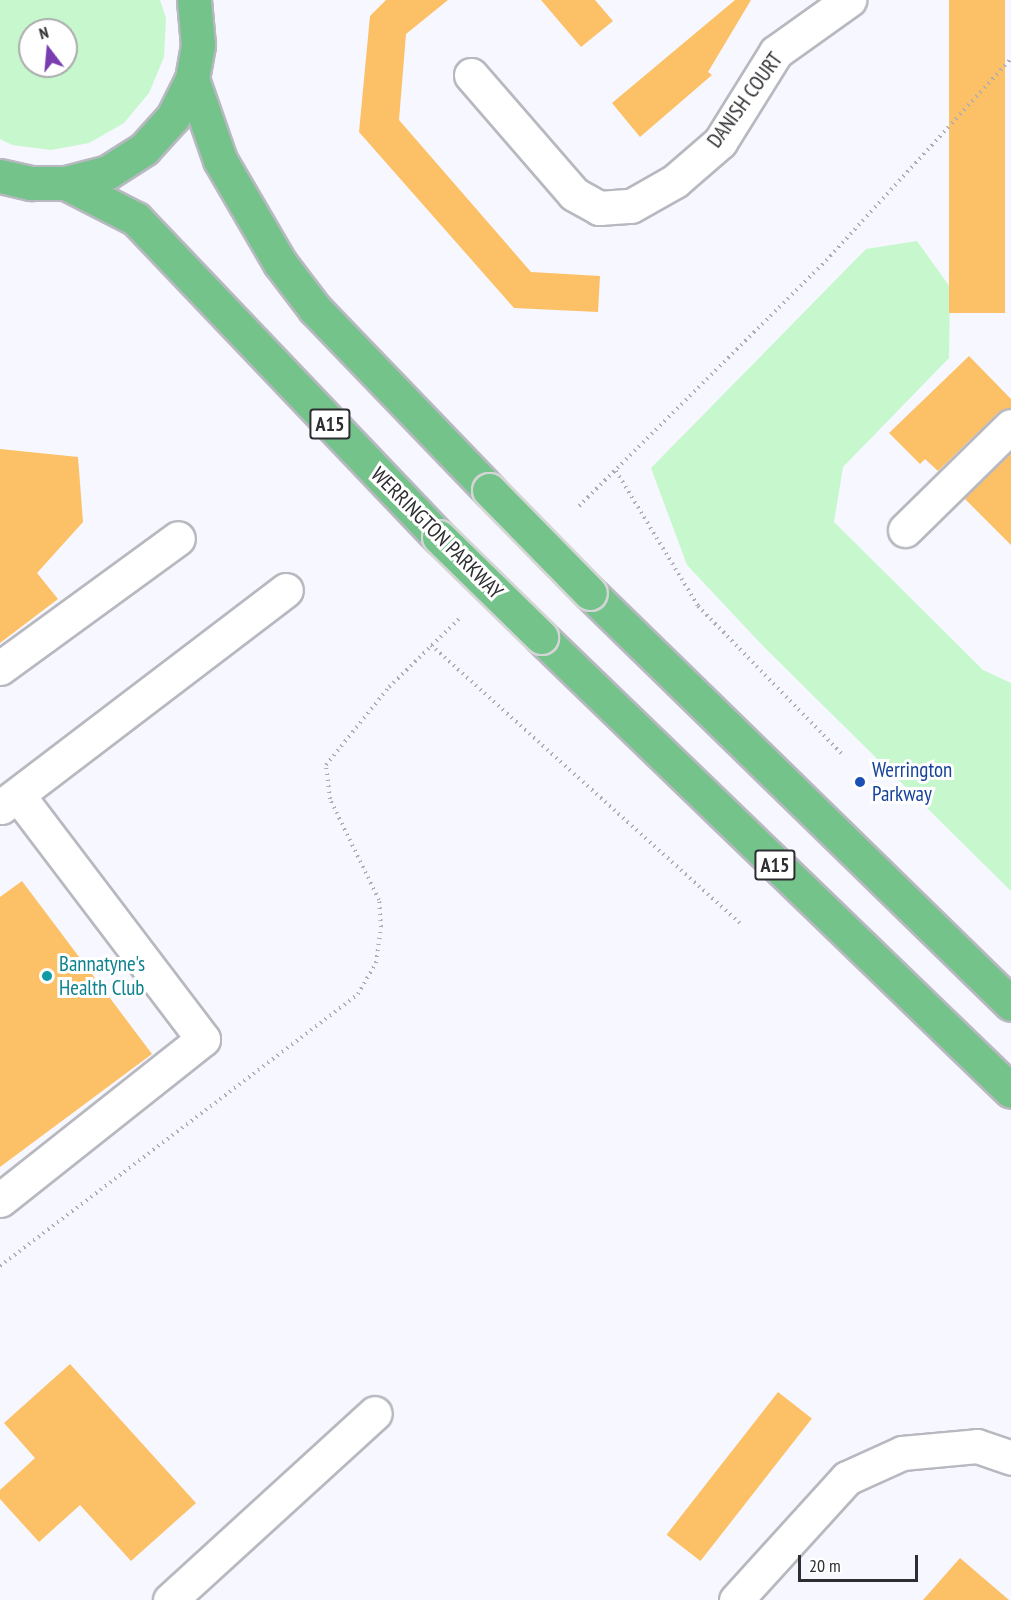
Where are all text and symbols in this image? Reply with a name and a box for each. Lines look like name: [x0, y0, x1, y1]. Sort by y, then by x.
north arrow: [18, 18, 78, 78]
text: N: [37, 22, 50, 43]
street label: DANISH COURT: [702, 47, 788, 153]
road number: A15: [309, 407, 351, 441]
street label: WERRINGTON PARKWAY: [366, 462, 508, 604]
place label: Werrington Parkway: [872, 757, 952, 807]
marker: Werrington Parkway: [853, 775, 867, 789]
road number: A15: [754, 848, 796, 882]
place label: Bannatyne's Health Club: [59, 951, 145, 1001]
marker: Bannatyne's Health Club: [40, 969, 54, 983]
scale bar: [801, 1543, 921, 1581]
text: 20 m: [809, 1554, 841, 1577]

